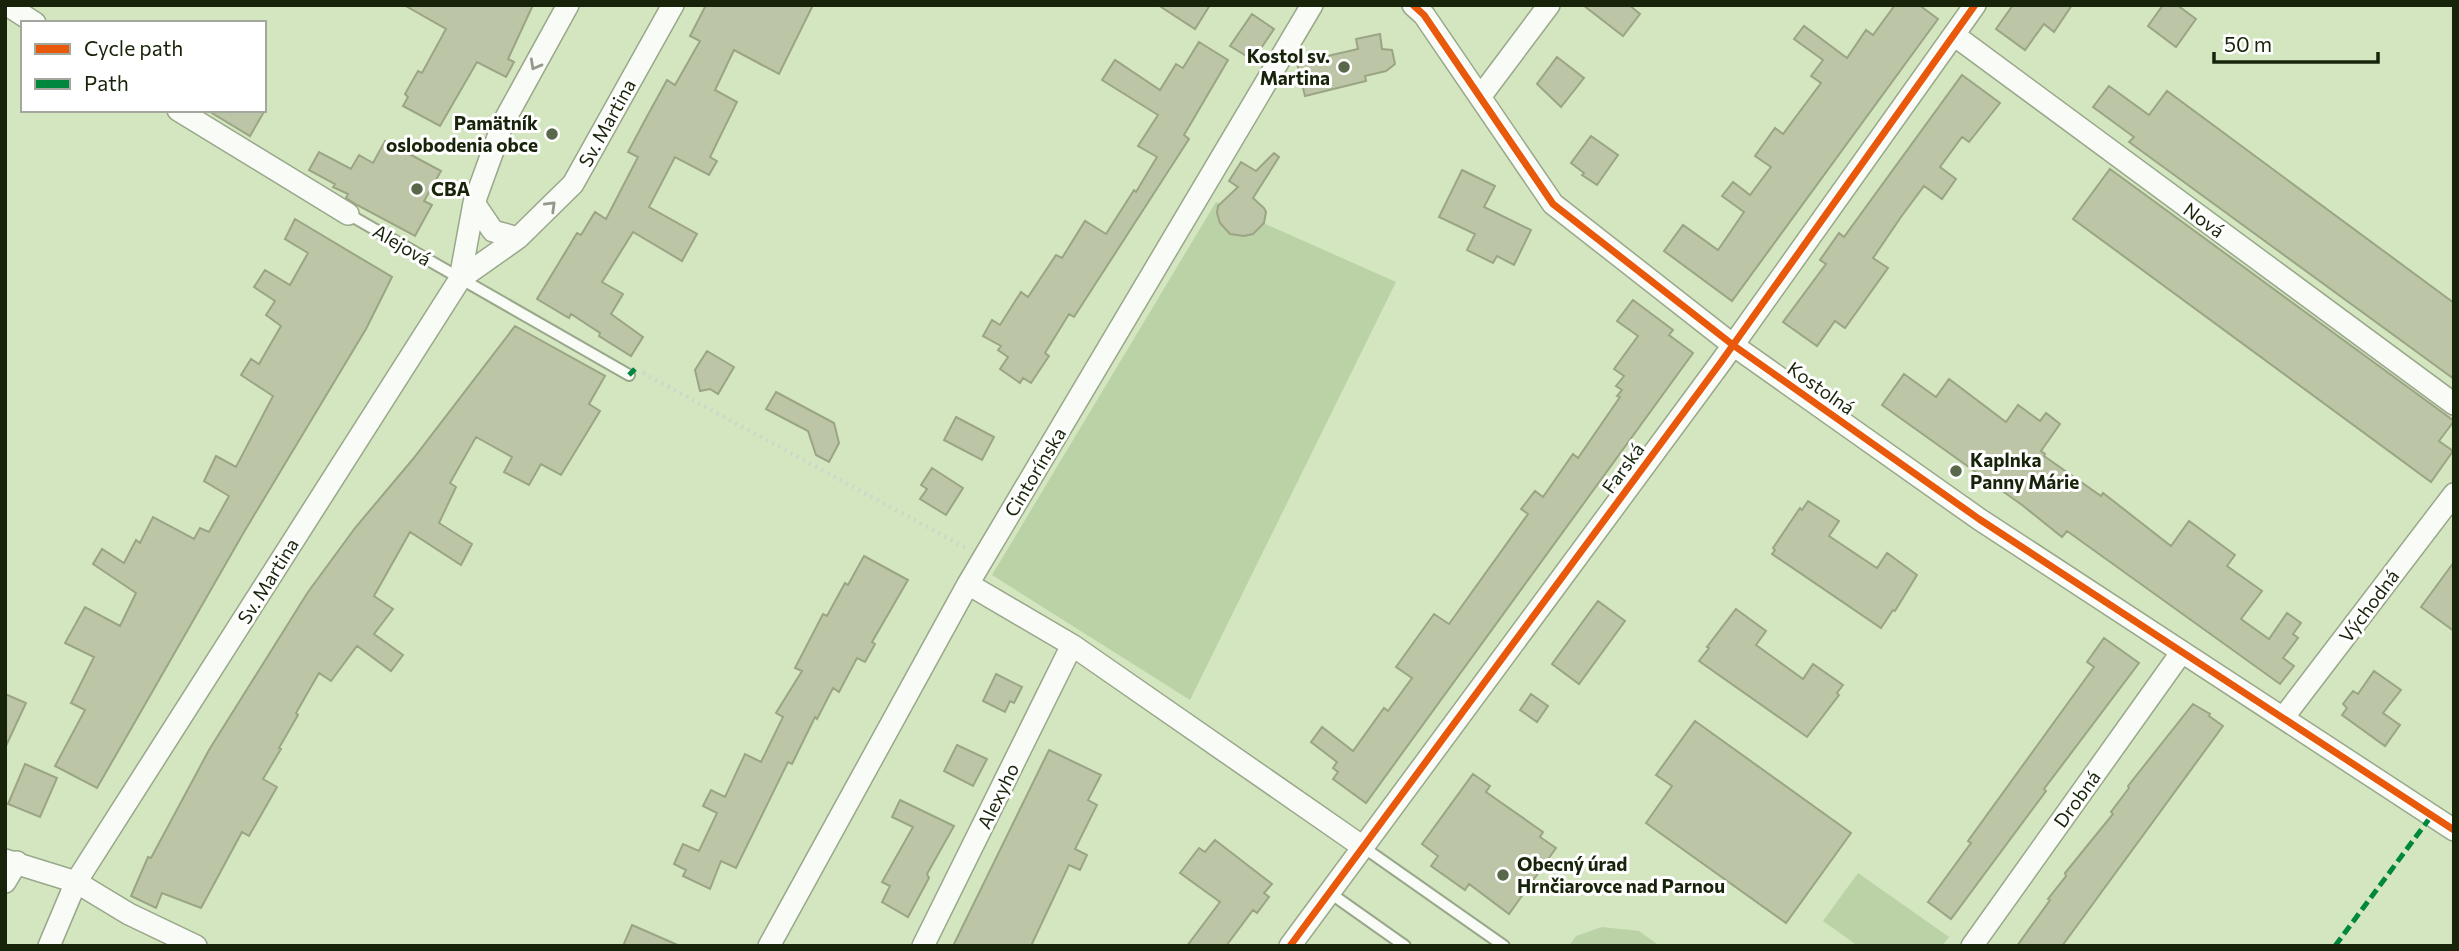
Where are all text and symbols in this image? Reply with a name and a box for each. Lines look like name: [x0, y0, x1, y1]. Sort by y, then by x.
legend: [21, 21, 266, 112]
scale bar: [2214, 21, 2378, 65]
text: 50 m: [2224, 31, 2272, 56]
text: Cycle path: [84, 35, 183, 60]
place label: Kostol sv. Martina: [1247, 44, 1330, 89]
one-way arrow: [530, 58, 543, 70]
marker: Kostol sv. Martina: [1336, 59, 1352, 75]
text: Path: [84, 70, 129, 95]
street label: Sv. Martina: [573, 75, 640, 171]
place label: Pamätník oslobodenia obce: [386, 111, 538, 156]
marker: Pamätník oslobodenia obce: [544, 126, 560, 142]
place label: CBA: [431, 177, 470, 200]
marker: CBA: [409, 181, 425, 197]
street label: Nová: [2179, 197, 2229, 242]
one-way arrow: [543, 201, 556, 214]
street label: Alejová: [369, 219, 435, 270]
street label: Kostolná: [1783, 356, 1859, 419]
street label: Cintorínska: [999, 423, 1070, 521]
street label: Farská: [1597, 438, 1649, 497]
place label: Kaplnka Panny Márie: [1970, 448, 2079, 493]
marker: Kaplnka Panny Márie: [1948, 463, 1964, 479]
street label: Sv. Martina: [232, 534, 303, 628]
street label: Východná: [2334, 565, 2403, 647]
street label: Alexyho: [972, 759, 1023, 832]
street label: Drobná: [2048, 766, 2105, 832]
place label: Obecný úrad Hrnčiarovce nad Parnou: [1517, 852, 1725, 897]
marker: Obecný úrad Hrnčiarovce nad Parnou: [1495, 867, 1511, 883]

